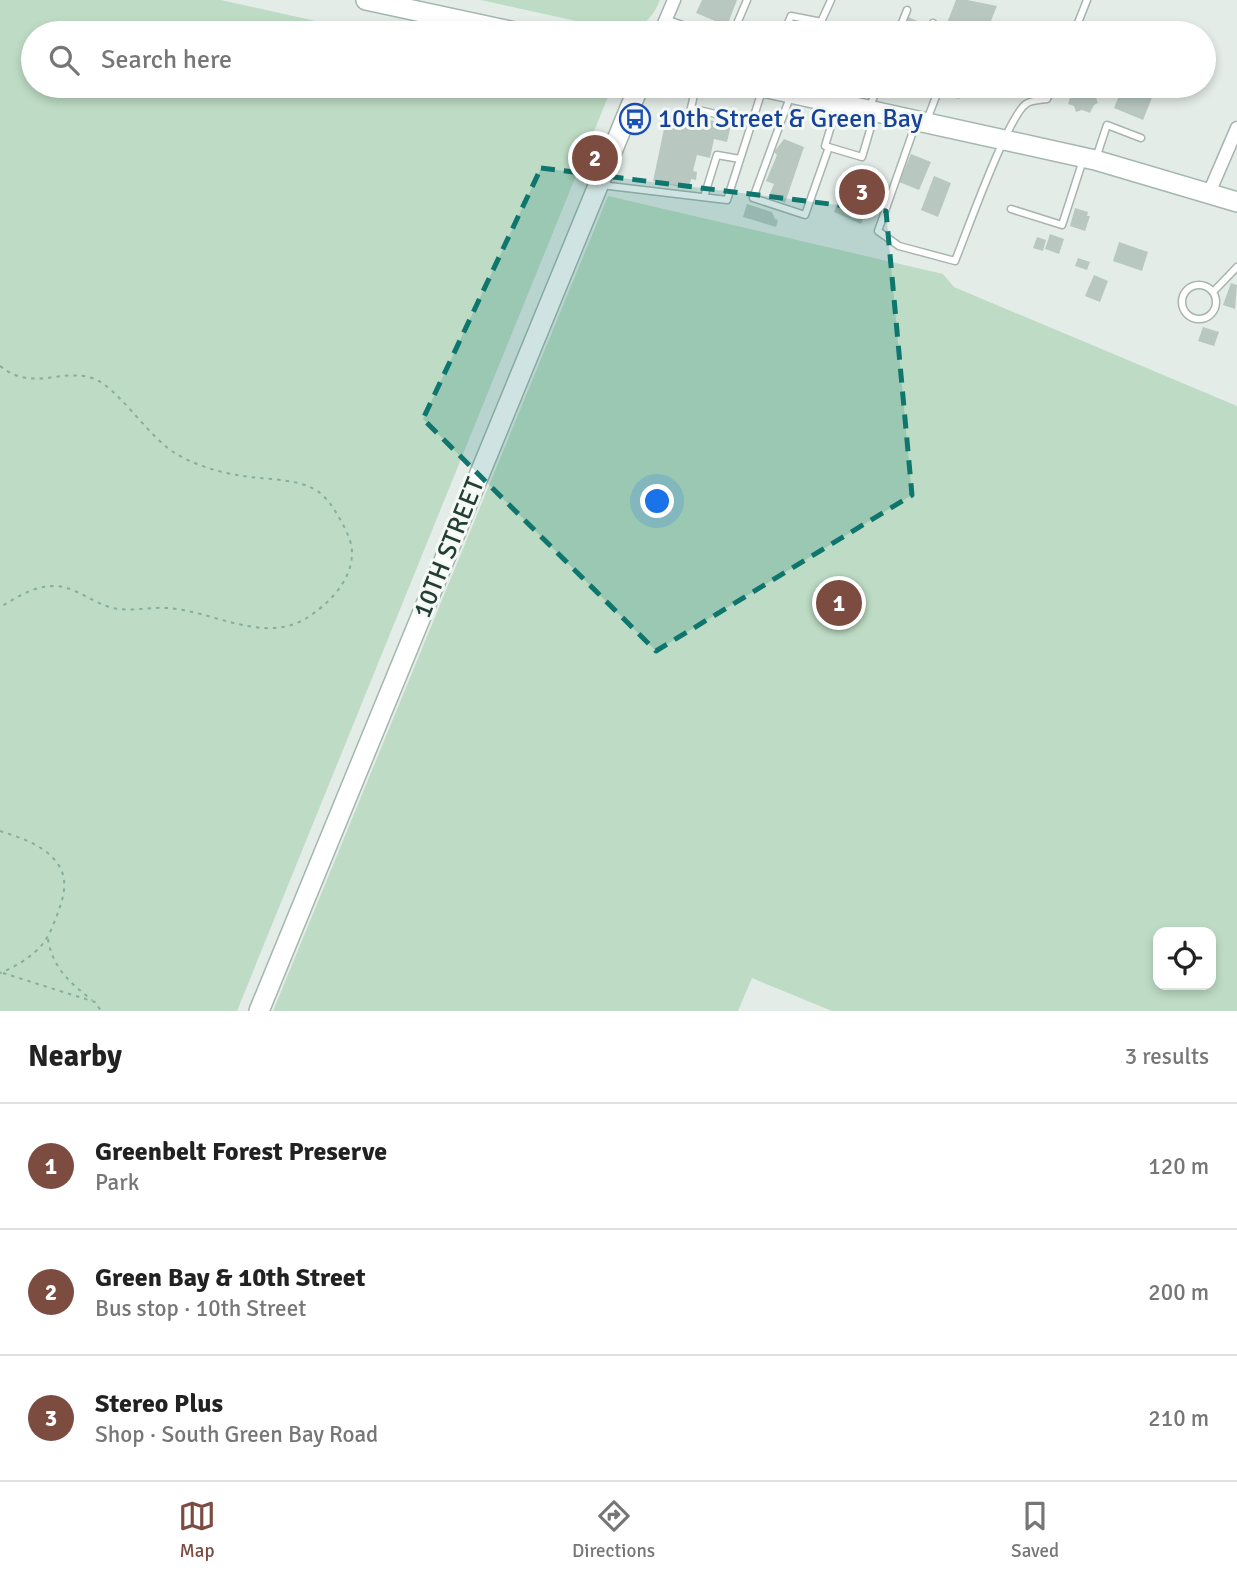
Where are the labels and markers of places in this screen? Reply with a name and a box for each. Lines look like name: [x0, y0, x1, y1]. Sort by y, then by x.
bus stop icon: 10th Street & Green Bay: [618, 102, 652, 136]
place label: 10th Street & Green Bay: [658, 103, 923, 135]
pin: 2: [572, 132, 618, 184]
pin: 3: [839, 166, 885, 218]
pin: 1: [816, 577, 862, 629]

